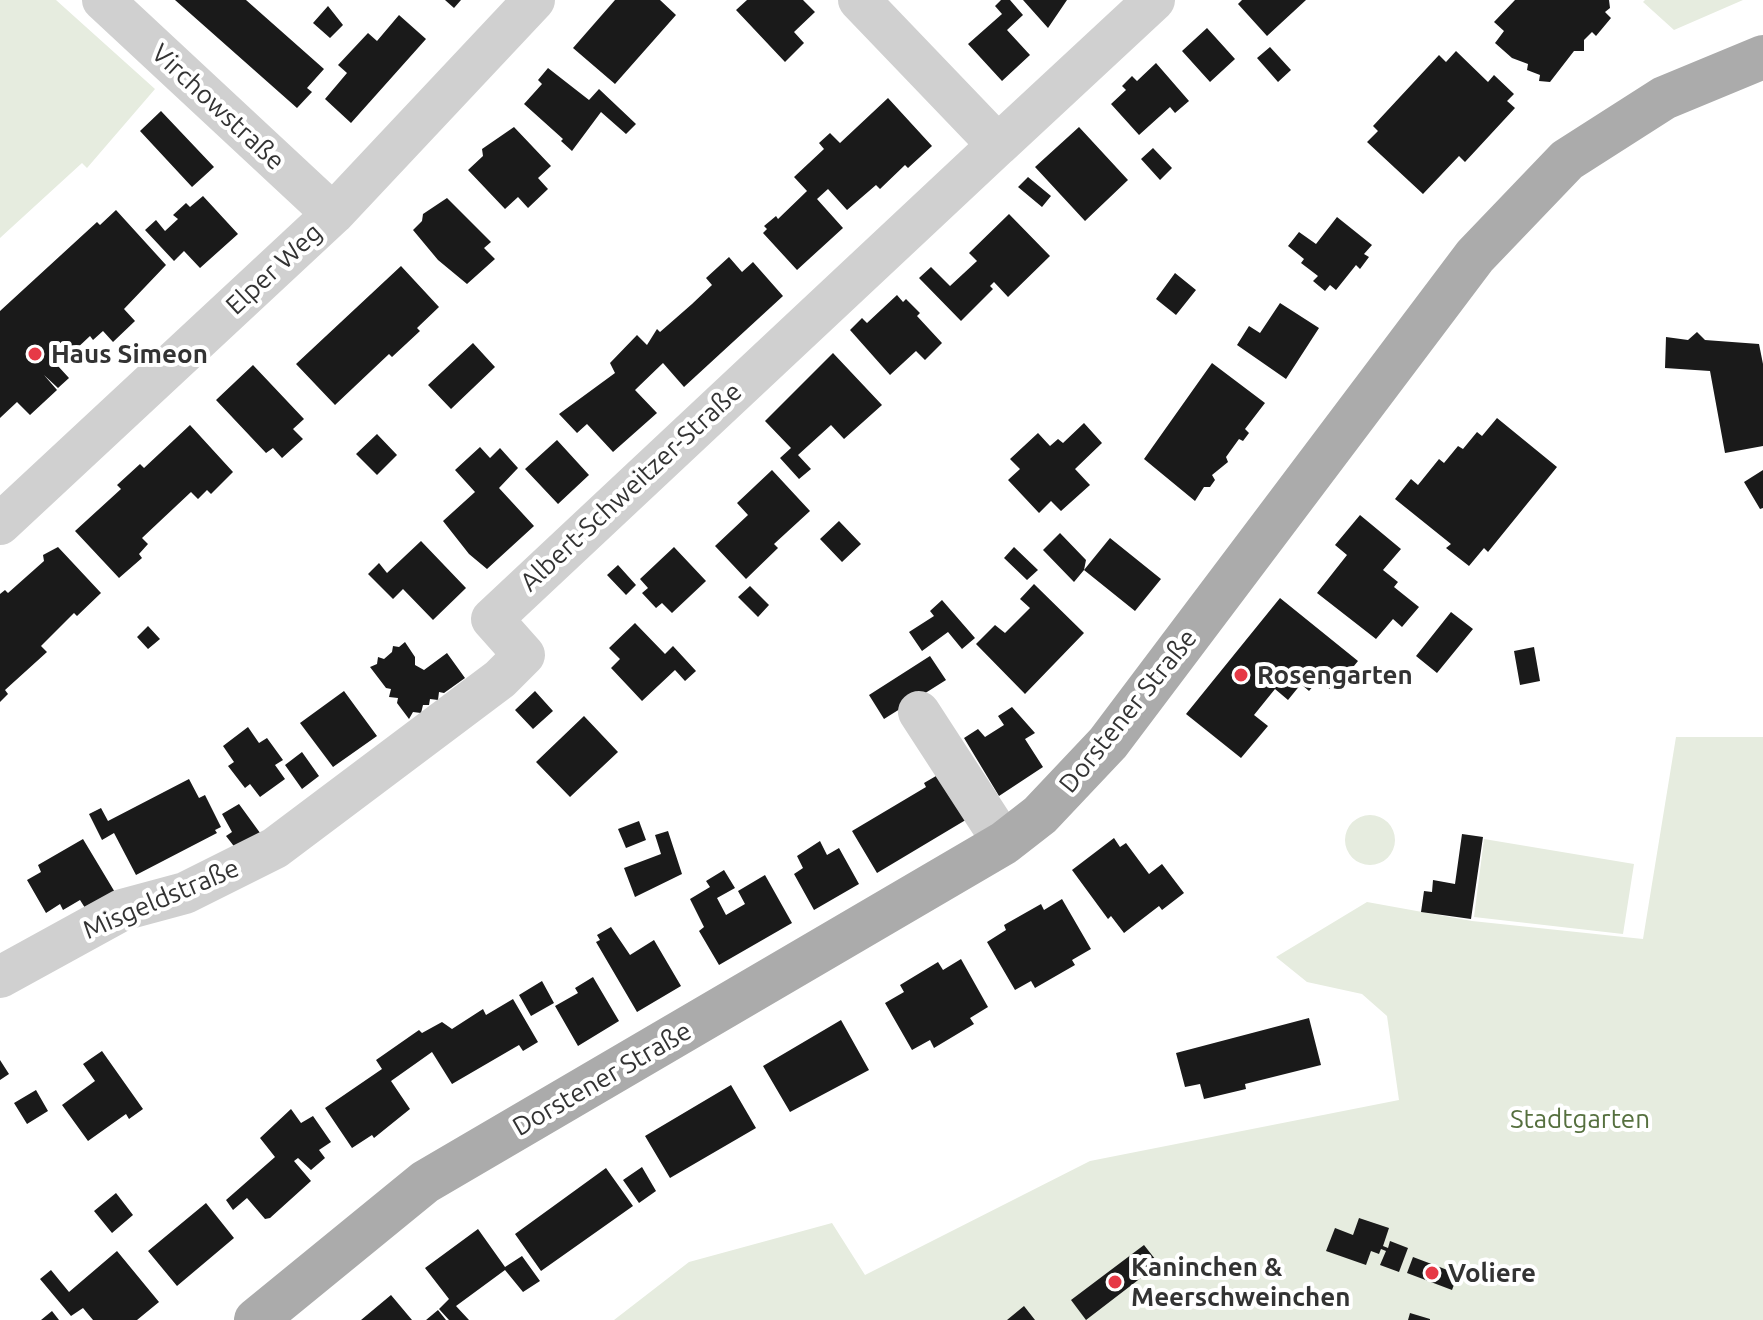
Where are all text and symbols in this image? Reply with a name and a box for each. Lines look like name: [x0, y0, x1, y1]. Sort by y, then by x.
street label: Virchowstraße: [145, 37, 291, 177]
street label: Elper Weg: [220, 217, 328, 321]
place label: Haus Simeon: [51, 338, 208, 370]
marker: Haus Simeon: [26, 345, 44, 363]
street label: Albert-Schweitzer-Straße: [514, 376, 748, 598]
street label: Dorstener Straße: [1053, 623, 1203, 799]
place label: Rosengarten: [1257, 659, 1413, 691]
marker: Rosengarten: [1232, 666, 1250, 684]
street label: Misgeldstraße: [78, 852, 244, 946]
street label: Dorstener Straße: [507, 1015, 697, 1143]
park label: Stadtgarten: [1510, 1103, 1650, 1135]
place label: Kaninchen & Meerschweinchen: [1131, 1251, 1350, 1312]
place label: Voliere: [1448, 1257, 1536, 1289]
marker: Voliere: [1423, 1264, 1441, 1282]
marker: Kaninchen & Meerschweinchen: [1106, 1273, 1124, 1291]

